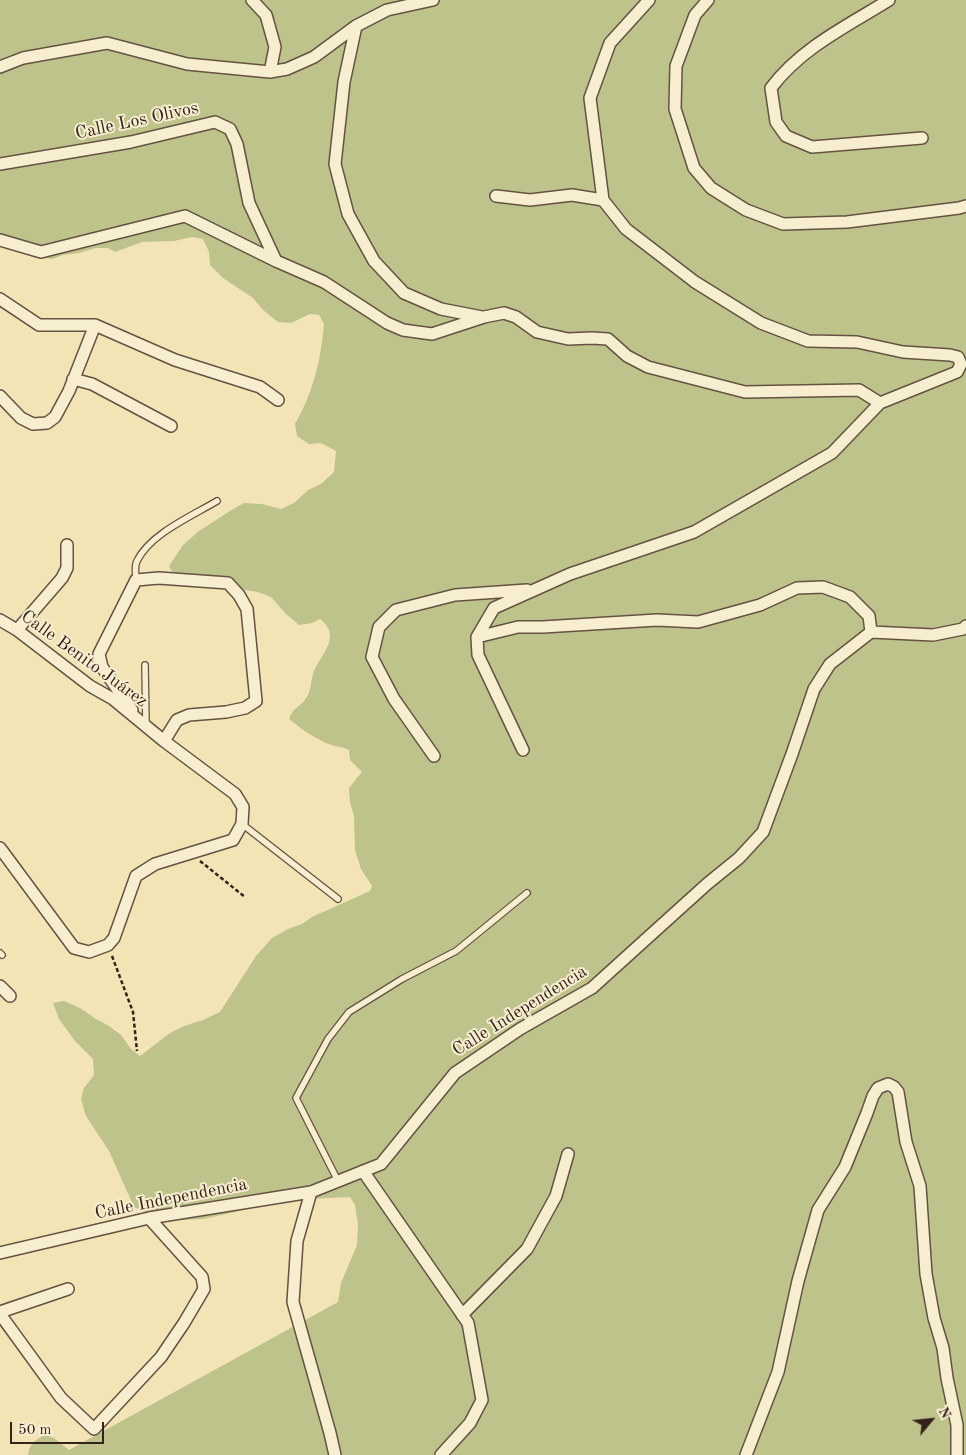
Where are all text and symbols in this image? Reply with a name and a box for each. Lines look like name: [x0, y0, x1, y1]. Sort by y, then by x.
street label: Calle Los Olivos: [73, 97, 201, 145]
street label: Calle Benito Juárez: [16, 606, 152, 712]
street label: Calle Independencia: [449, 961, 591, 1061]
street label: Calle Independencia: [93, 1174, 249, 1224]
north arrow: [906, 1395, 956, 1445]
text: N: [936, 1405, 953, 1421]
scale bar: [12, 1412, 106, 1444]
text: 50 m: [18, 1423, 52, 1438]

